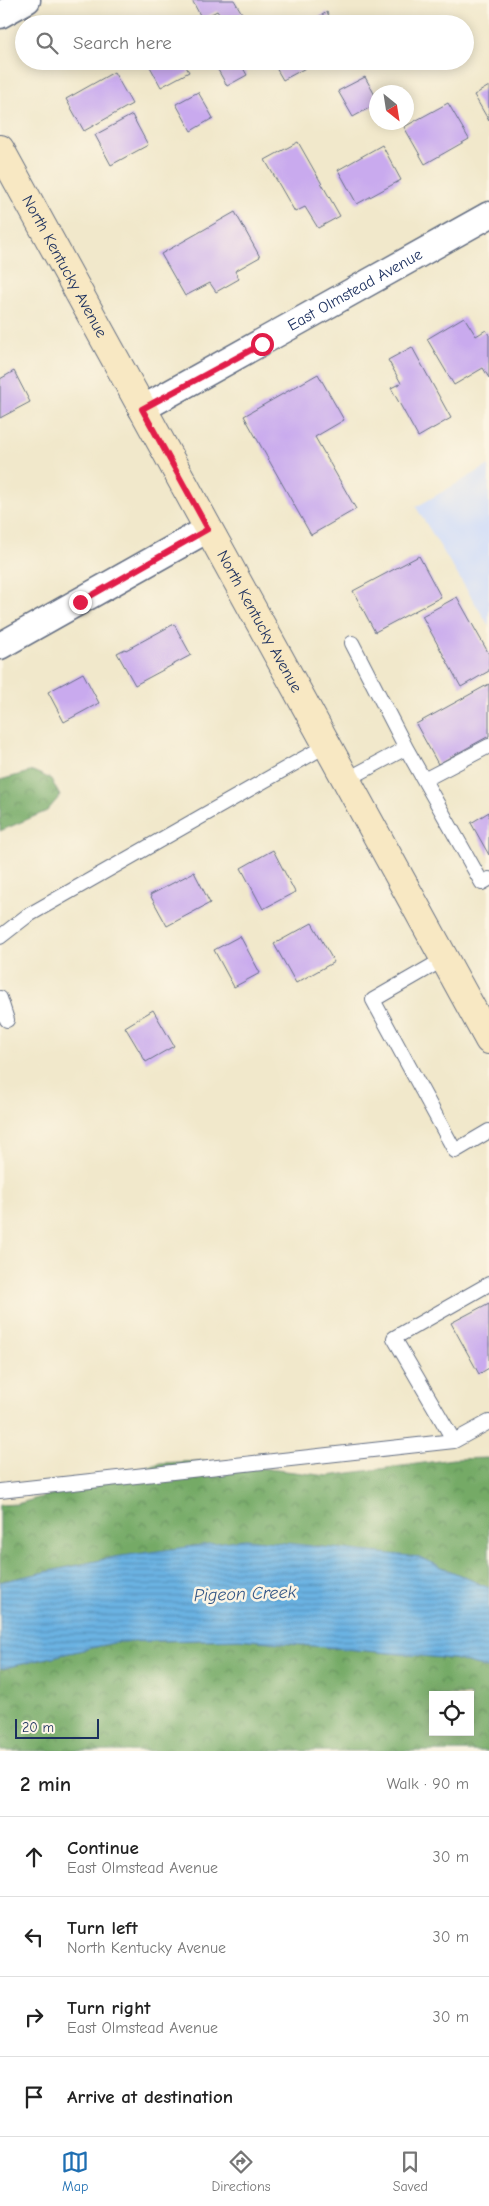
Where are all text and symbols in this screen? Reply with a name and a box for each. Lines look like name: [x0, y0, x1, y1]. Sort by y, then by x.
search box: [15, 15, 474, 70]
icon: search: [33, 29, 61, 57]
text: Search here: [73, 32, 172, 54]
north arrow: [369, 85, 414, 130]
street label: North Kentucky Avenue: [18, 192, 111, 341]
street label: East Olmstead Avenue: [285, 245, 425, 335]
route start: [251, 333, 274, 356]
street label: North Kentucky Avenue: [213, 547, 306, 696]
route end: [69, 591, 92, 614]
water label: Pigeon Creek: [193, 1582, 297, 1606]
map controls: [429, 1691, 474, 1736]
button: locate: [429, 1691, 474, 1736]
scale bar: [15, 1716, 99, 1739]
text: 20 m: [22, 1719, 54, 1736]
text: 2 min: [20, 1772, 71, 1796]
text: Walk · 90 m: [386, 1775, 469, 1793]
text: Continue: [67, 1837, 139, 1859]
icon: ahead: [20, 1843, 48, 1871]
text: 30 m: [433, 1848, 469, 1866]
text: East Olmstead Avenue: [67, 1859, 218, 1877]
text: Turn left: [67, 1917, 138, 1939]
icon: left: [20, 1923, 48, 1951]
text: 30 m: [433, 1928, 469, 1946]
text: North Kentucky Avenue: [67, 1939, 226, 1957]
text: Turn right: [67, 1997, 151, 2019]
icon: right: [20, 2003, 48, 2031]
text: 30 m: [433, 2008, 469, 2026]
text: East Olmstead Avenue: [67, 2019, 218, 2037]
icon: arrive: [20, 2083, 48, 2111]
text: Arrive at destination: [67, 2086, 233, 2108]
tab: Map: [61, 2148, 89, 2195]
tab: Directions: [211, 2148, 271, 2195]
tab: Saved: [393, 2148, 428, 2195]

